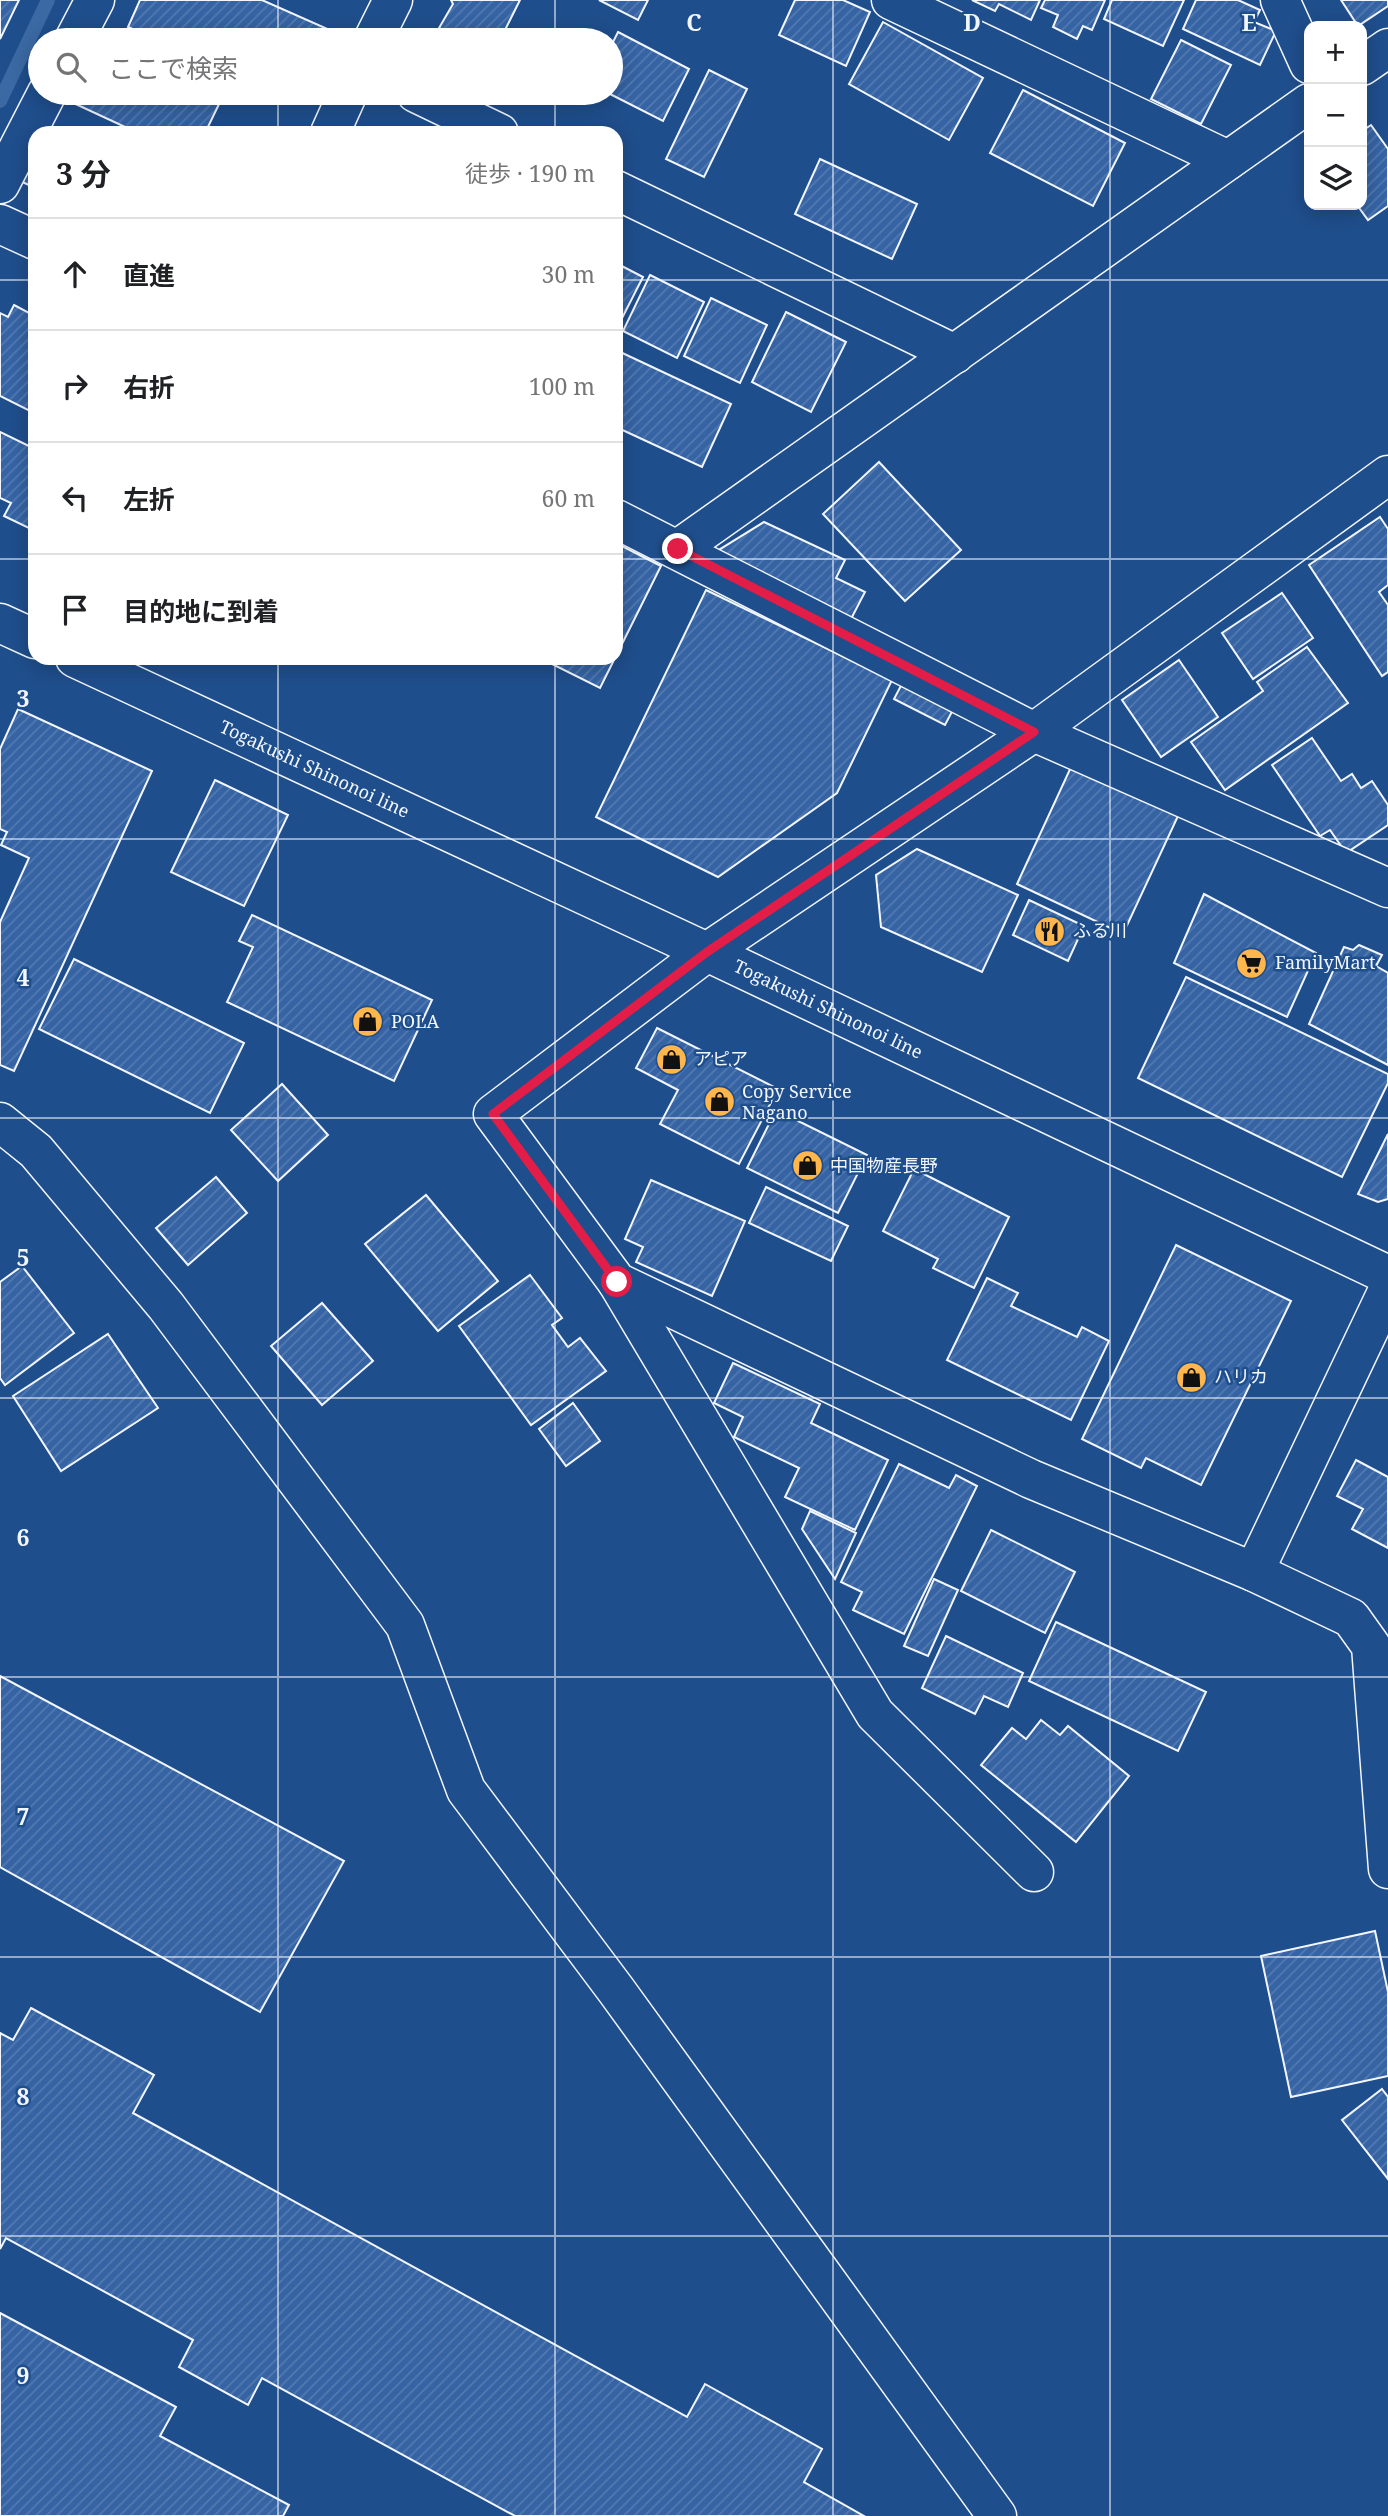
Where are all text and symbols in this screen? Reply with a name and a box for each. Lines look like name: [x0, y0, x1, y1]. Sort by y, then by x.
text: C: [686, 6, 702, 38]
text: D: [963, 6, 981, 38]
text: E: [1241, 6, 1257, 38]
map controls: [1304, 21, 1367, 210]
button: +: [1304, 21, 1367, 84]
search box: [28, 28, 623, 105]
icon: search: [52, 48, 90, 86]
text: ここで検索: [108, 50, 238, 86]
button: −: [1304, 84, 1367, 147]
button: layers: [1304, 147, 1367, 210]
text: 3 分: [56, 153, 111, 194]
text: 徒歩 · 190 m: [465, 157, 595, 189]
icon: ahead: [56, 255, 94, 293]
text: 直進: [123, 257, 175, 293]
text: 30 m: [542, 258, 595, 290]
icon: right: [56, 367, 94, 405]
text: 右折: [123, 369, 175, 405]
text: 100 m: [529, 370, 595, 402]
icon: left: [56, 479, 94, 517]
text: 左折: [123, 481, 175, 517]
text: 60 m: [542, 482, 595, 514]
route end: [662, 533, 693, 564]
icon: arrive: [56, 591, 94, 629]
text: 目的地に到着: [123, 593, 279, 629]
text: 3: [17, 682, 30, 714]
street label: Togakushi Shinonoi line: [216, 714, 413, 823]
restaurant icon: ふる川: [1033, 914, 1067, 948]
place label: ふる川: [1073, 918, 1127, 942]
supermarket icon: FamilyMart: [1235, 946, 1269, 980]
place label: FamilyMart: [1275, 950, 1375, 974]
street label: Togakushi Shinonoi line: [730, 953, 927, 1064]
text: 4: [17, 961, 30, 993]
shop icon: POLA: [351, 1005, 385, 1039]
place label: POLA: [391, 1009, 439, 1033]
shop icon: アピア: [654, 1042, 688, 1076]
place label: アピア: [694, 1046, 748, 1070]
place label: Copy Service Nagano: [742, 1079, 852, 1124]
shop icon: Copy Service Nagano: [702, 1085, 736, 1119]
shop icon: 中国物産長野: [790, 1149, 824, 1183]
place label: 中国物産長野: [830, 1153, 938, 1177]
text: 5: [17, 1241, 30, 1273]
route start: [601, 1266, 632, 1297]
shop icon: ハリカ: [1174, 1360, 1208, 1394]
place label: ハリカ: [1214, 1364, 1268, 1388]
text: 6: [17, 1521, 30, 1553]
text: 7: [17, 1800, 30, 1832]
text: 8: [17, 2080, 30, 2112]
text: 9: [17, 2359, 30, 2391]

